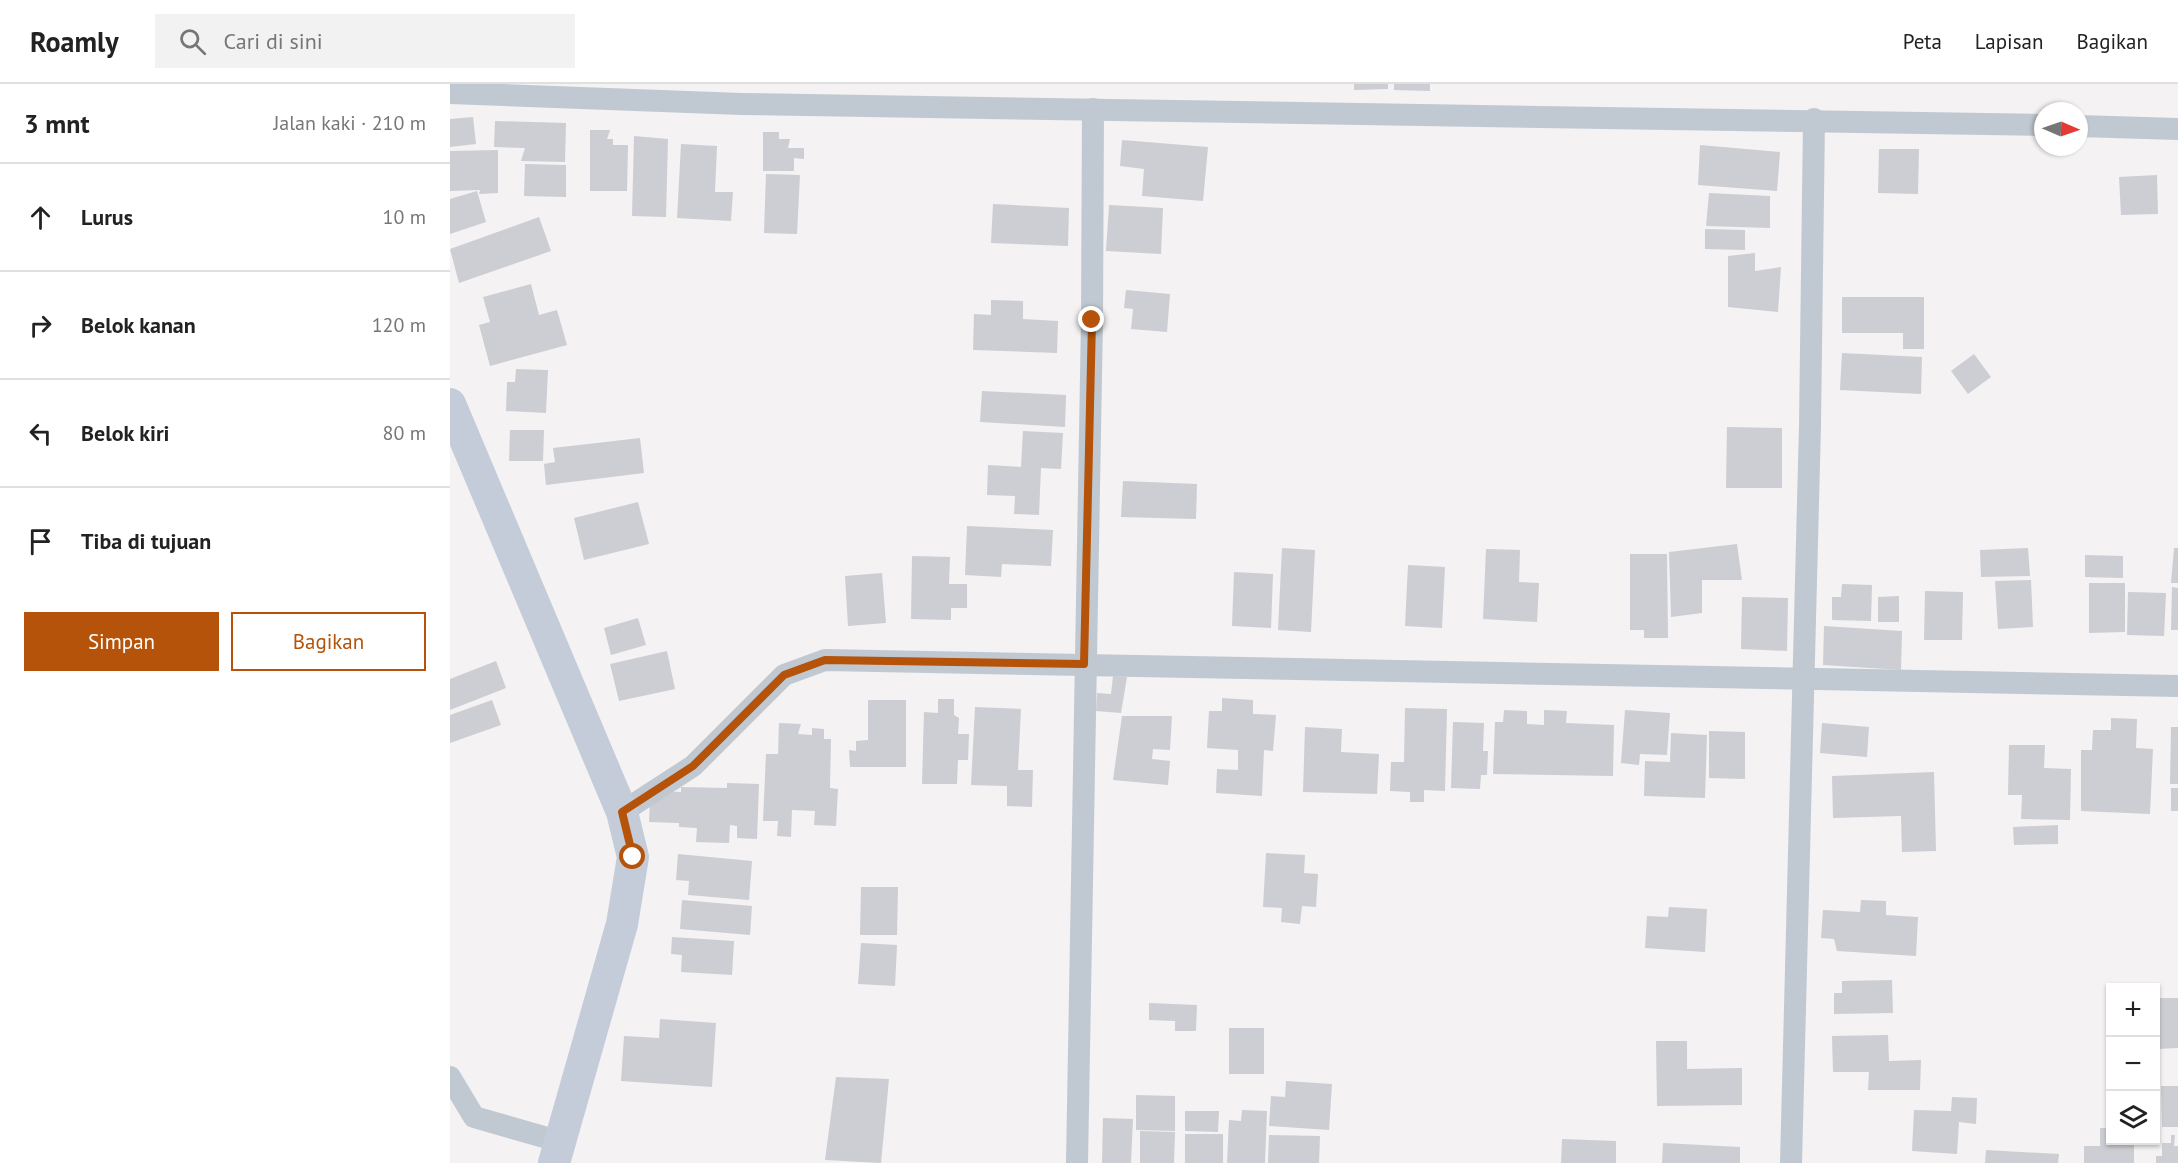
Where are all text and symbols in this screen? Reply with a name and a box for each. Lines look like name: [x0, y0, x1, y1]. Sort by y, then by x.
search box: [155, 14, 575, 68]
text: Roamly: [30, 23, 119, 60]
icon: search: [176, 25, 209, 58]
text: Cari di sini: [224, 27, 323, 55]
text: Peta: [1903, 28, 1942, 55]
text: Lapisan: [1975, 28, 2043, 55]
text: Bagikan: [2076, 28, 2148, 55]
north arrow: [2034, 102, 2088, 156]
text: 3 mnt: [24, 107, 90, 140]
text: Jalan kaki · 210 m: [273, 110, 426, 136]
icon: ahead: [24, 201, 57, 234]
text: Lurus: [81, 203, 133, 231]
text: 10 m: [383, 204, 426, 230]
route end: [1078, 306, 1104, 332]
icon: right: [24, 309, 57, 342]
text: Belok kanan: [81, 311, 196, 339]
text: 120 m: [372, 312, 426, 338]
icon: left: [24, 417, 57, 450]
text: Belok kiri: [81, 419, 170, 447]
text: 80 m: [383, 420, 426, 446]
icon: arrive: [24, 525, 57, 558]
text: Tiba di tujuan: [81, 527, 211, 555]
button: Simpan: [24, 612, 219, 671]
button: Bagikan: [231, 612, 426, 671]
route start: [619, 843, 645, 869]
map controls: [2106, 983, 2160, 1145]
button: +: [2106, 983, 2160, 1037]
button: −: [2106, 1037, 2160, 1091]
button: layers: [2106, 1091, 2160, 1145]

